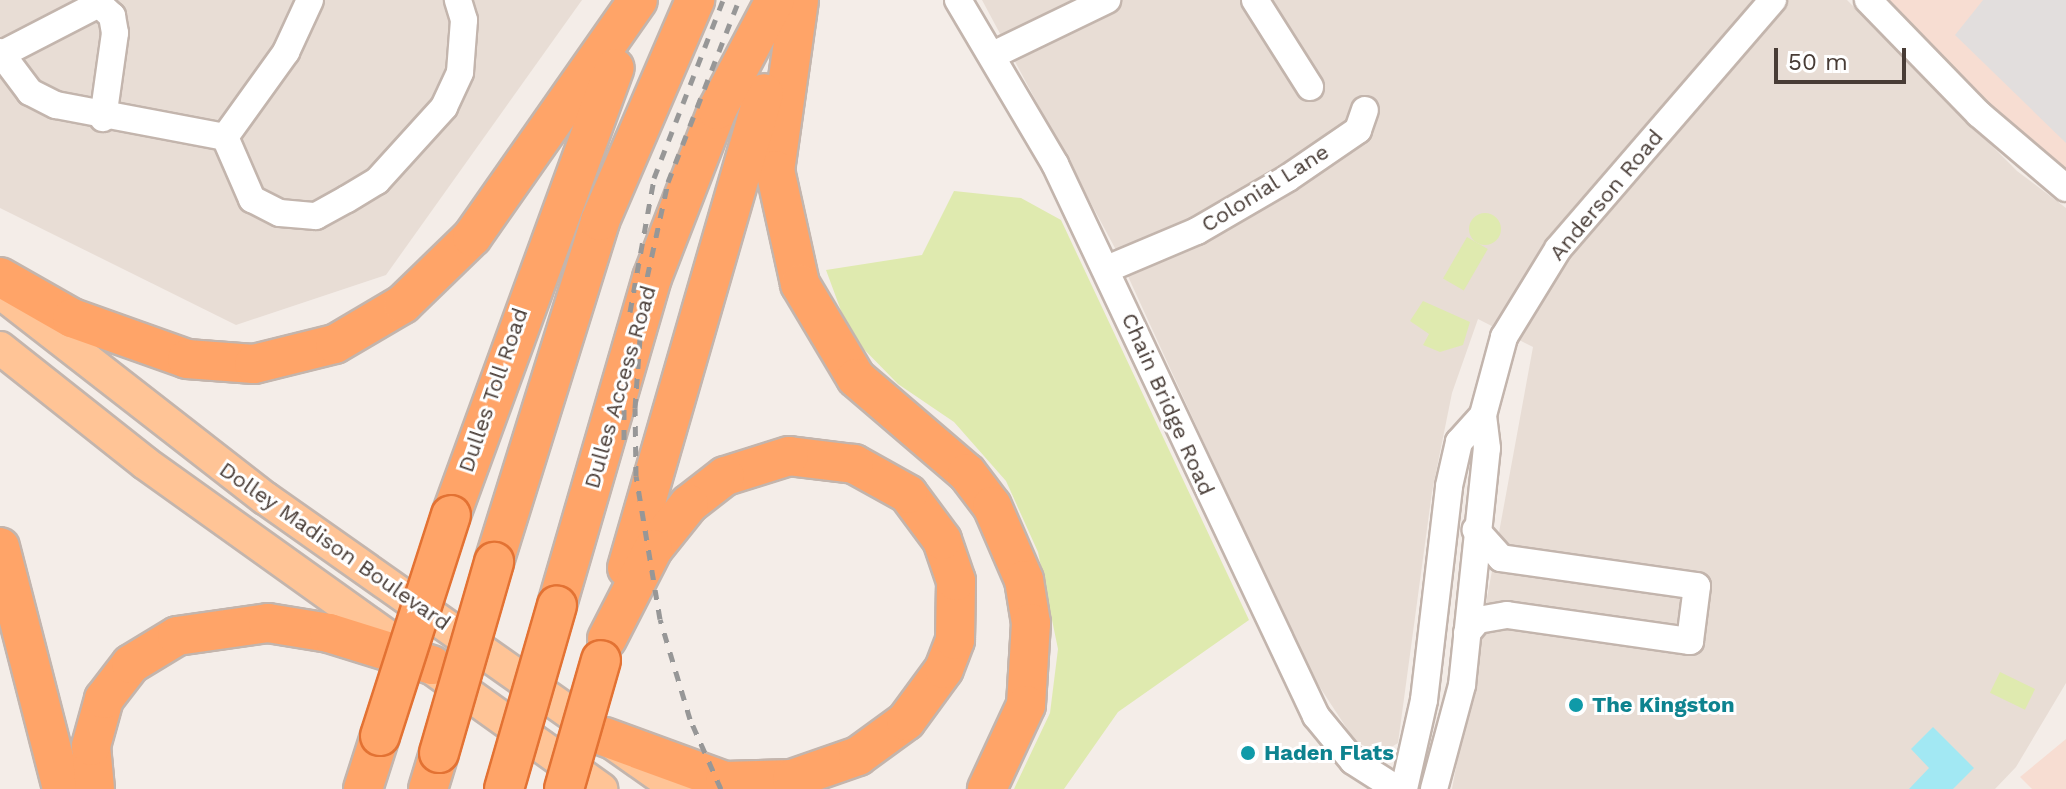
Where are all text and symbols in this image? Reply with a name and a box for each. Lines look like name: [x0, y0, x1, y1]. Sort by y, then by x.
scale bar: [1778, 32, 1910, 82]
text: 50 m: [1788, 48, 1848, 76]
street label: Anderson Road: [1544, 124, 1668, 266]
street label: Colonial Lane: [1196, 138, 1334, 238]
street label: Dulles Access Road: [578, 282, 662, 492]
street label: Dulles Toll Road: [452, 304, 534, 476]
street label: Chain Bridge Road: [1116, 309, 1220, 499]
street label: Dolley Madison Boulevard: [214, 456, 456, 636]
place label: The Kingston: [1592, 692, 1735, 718]
marker: The Kingston: [1567, 696, 1585, 714]
place label: Haden Flats: [1264, 740, 1394, 766]
marker: Haden Flats: [1239, 744, 1257, 762]

